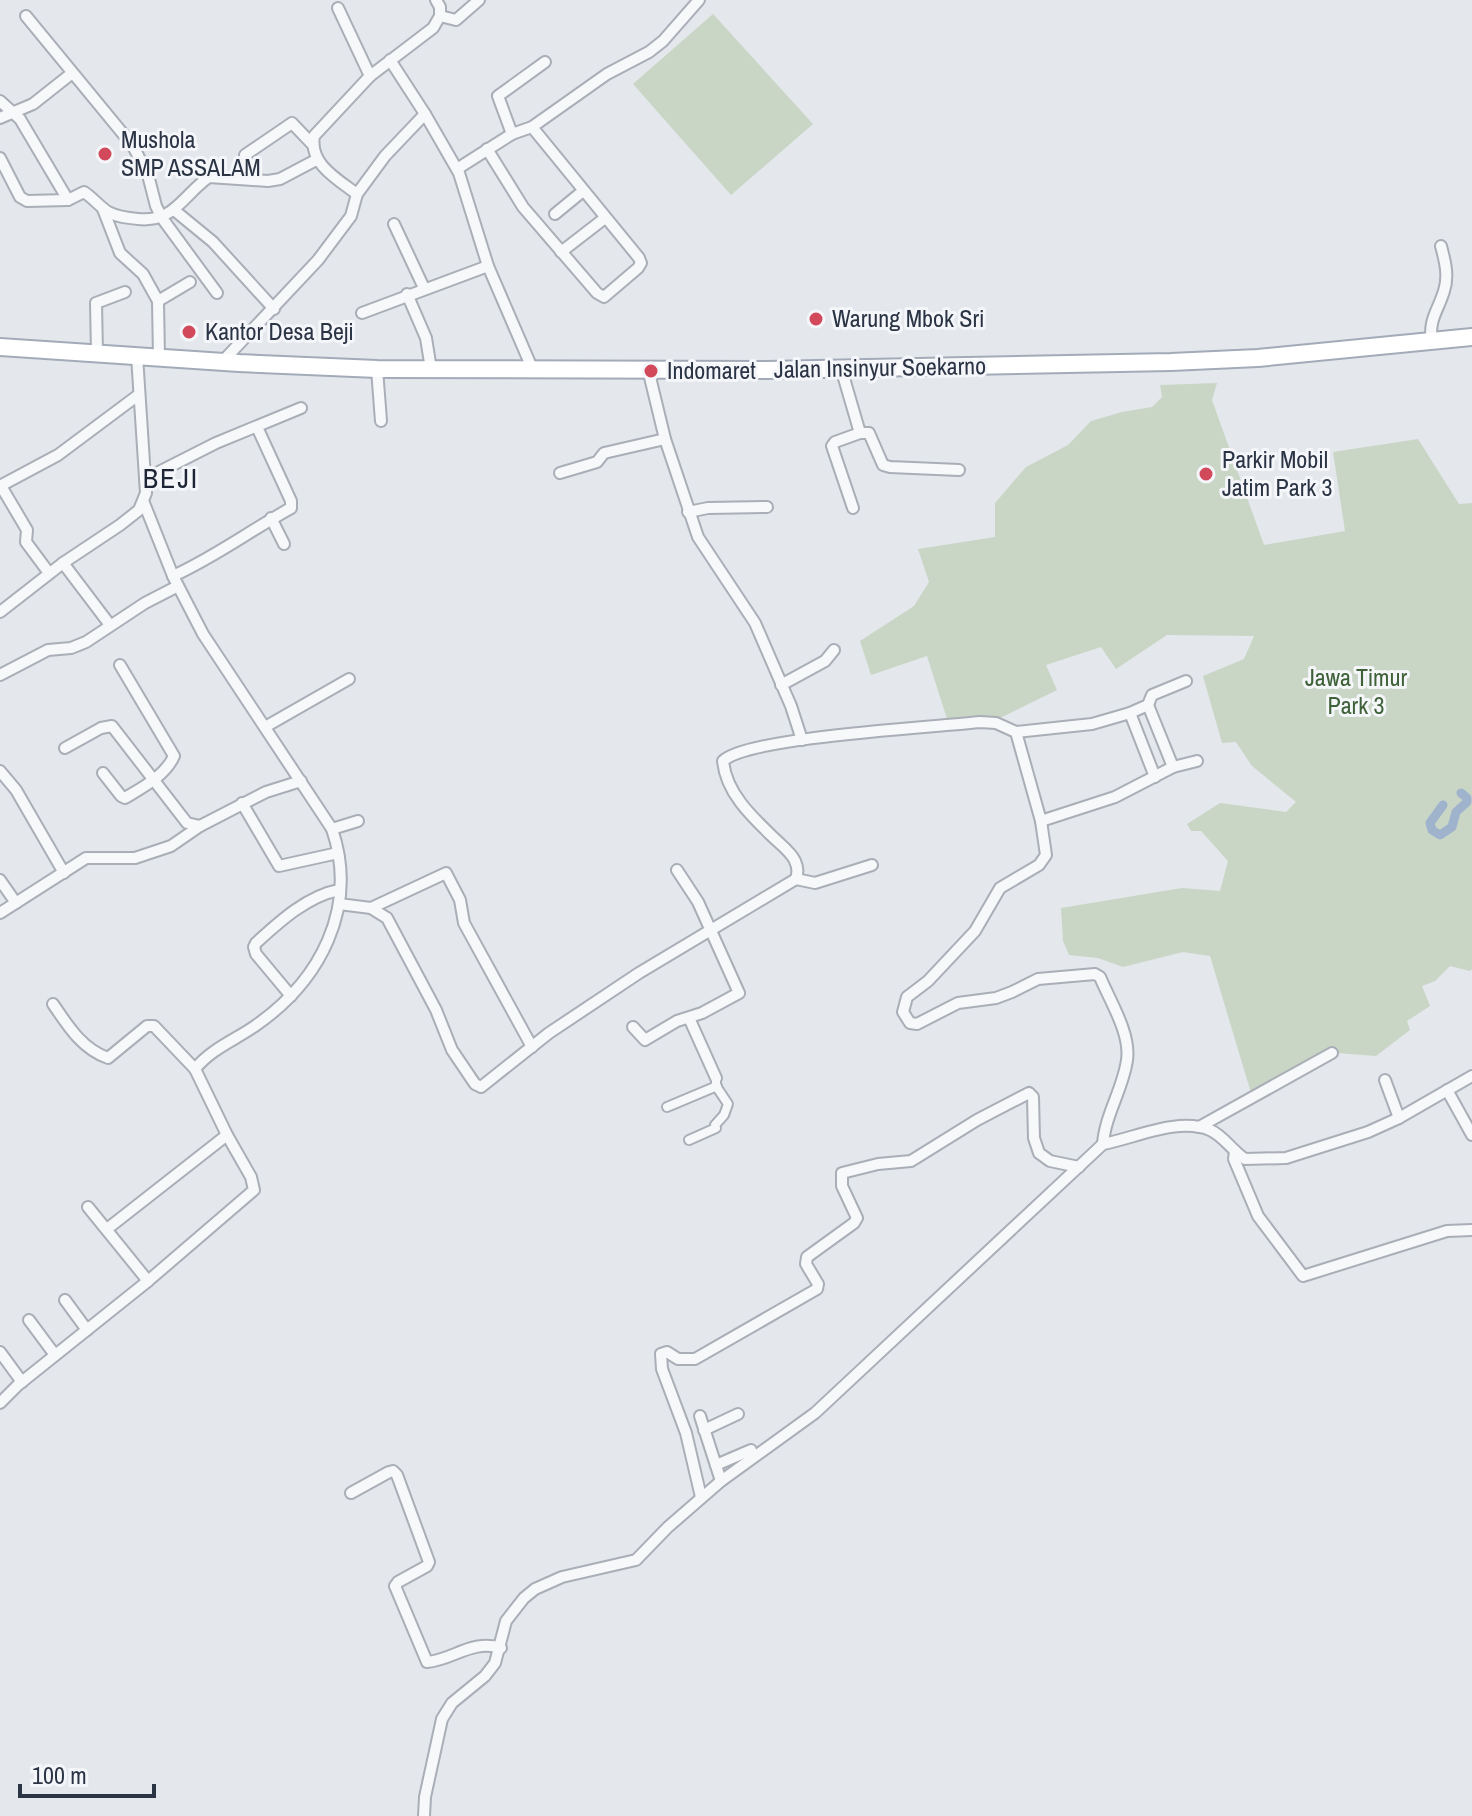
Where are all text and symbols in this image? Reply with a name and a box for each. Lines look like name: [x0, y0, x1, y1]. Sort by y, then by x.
place label: Mushola SMP ASSALAM: [121, 123, 261, 183]
marker: Mushola SMP ASSALAM: [96, 145, 114, 163]
place label: Warung Mbok Sri: [832, 302, 984, 334]
marker: Warung Mbok Sri: [807, 310, 825, 328]
place label: Kantor Desa Beji: [205, 315, 354, 347]
marker: Kantor Desa Beji: [180, 323, 198, 341]
street label: Jalan Insinyur Soekarno: [774, 349, 986, 385]
place label: Indomaret: [667, 354, 756, 386]
marker: Indomaret: [642, 362, 660, 380]
place label: Parkir Mobil Jatim Park 3: [1222, 443, 1332, 503]
district label: BEJI: [143, 459, 199, 497]
marker: Parkir Mobil Jatim Park 3: [1197, 465, 1215, 483]
park label: Jawa Timur Park 3: [1305, 661, 1407, 721]
scale bar: [20, 1748, 154, 1798]
text: 100 m: [32, 1759, 87, 1791]

